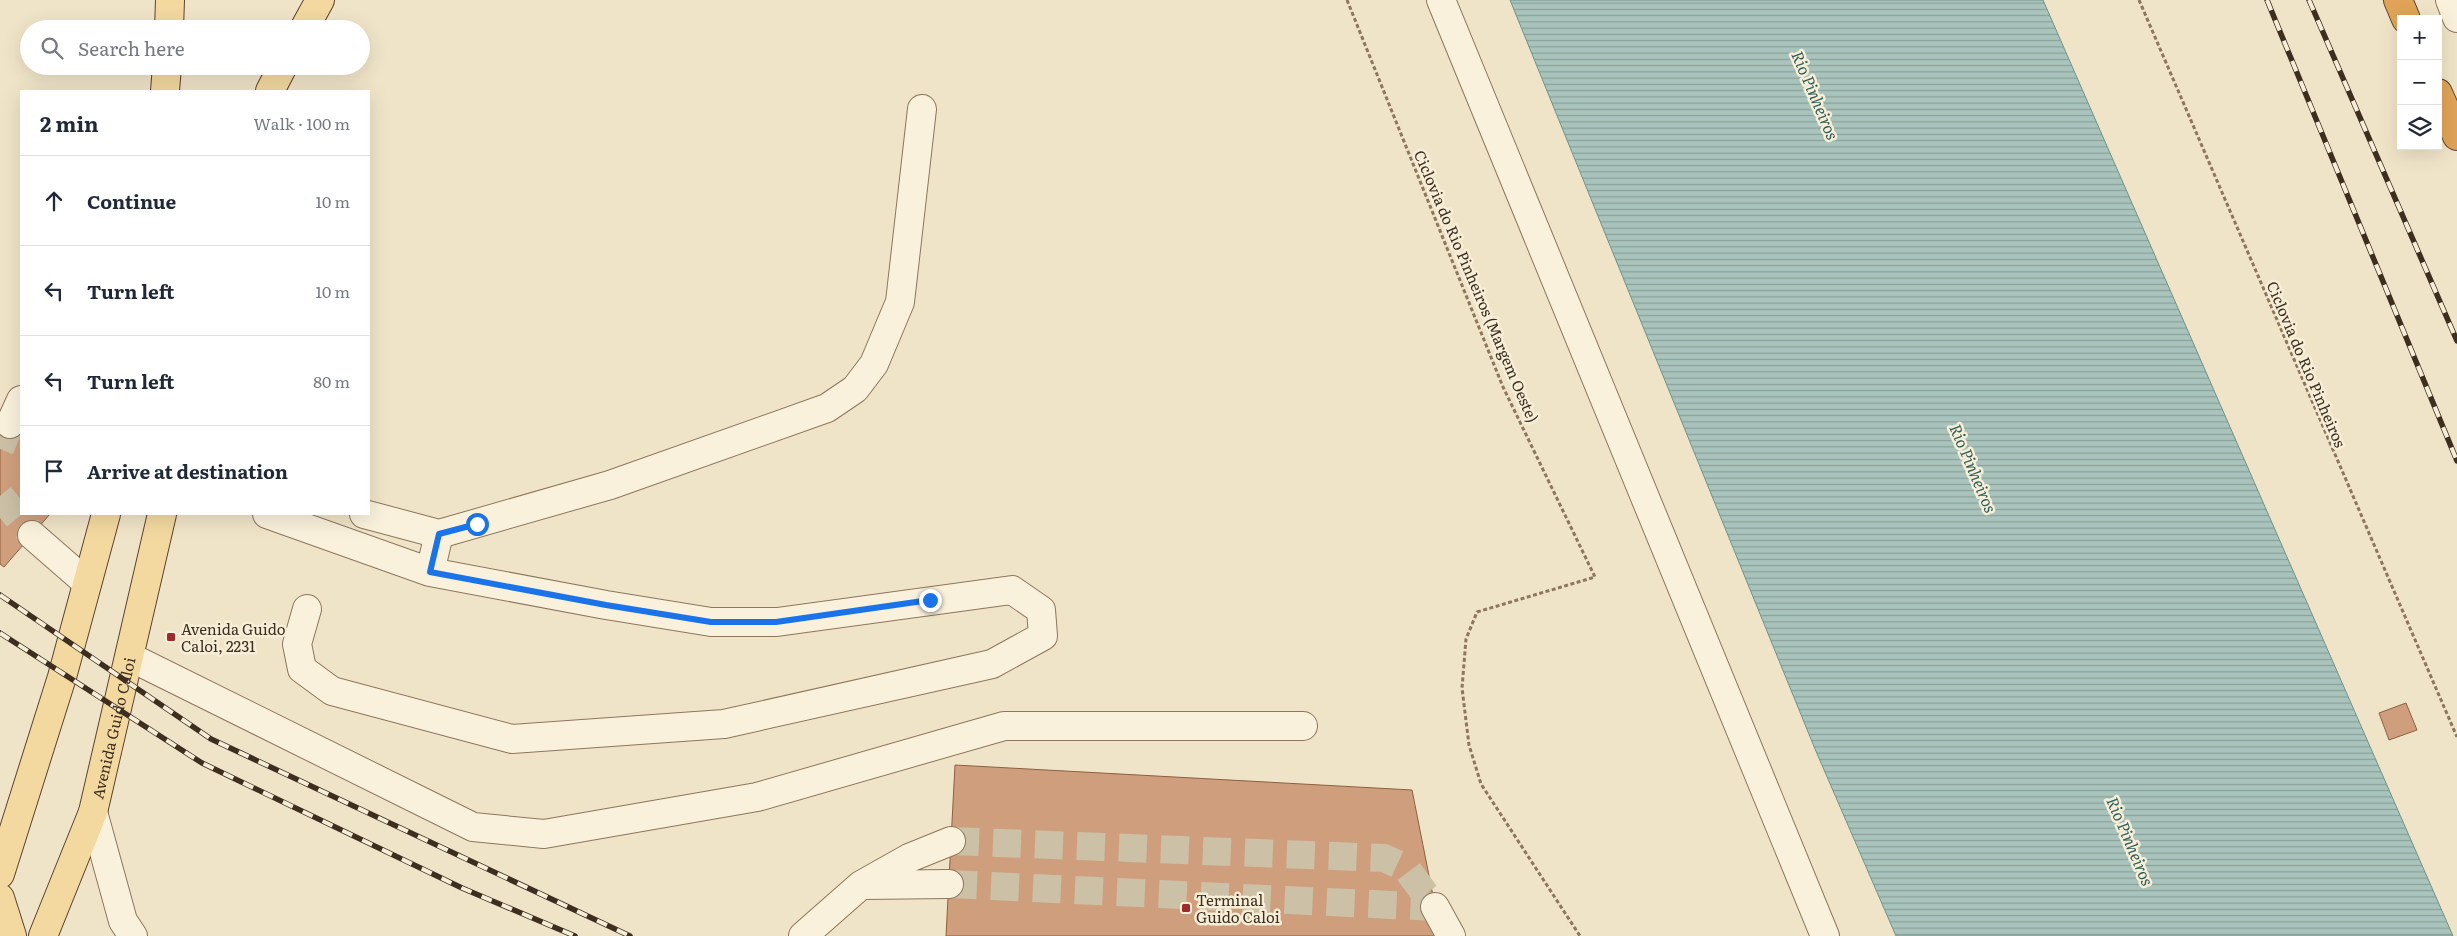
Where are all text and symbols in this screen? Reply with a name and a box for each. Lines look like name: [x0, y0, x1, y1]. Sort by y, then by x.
map controls: [2397, 15, 2442, 150]
button: +: [2397, 15, 2442, 60]
search box: [20, 20, 370, 75]
icon: search: [38, 34, 66, 62]
text: Search here: [78, 34, 185, 62]
water label: Rio Pinheiros: [1786, 47, 1846, 143]
button: −: [2397, 60, 2442, 105]
button: layers: [2397, 105, 2442, 150]
text: 2 min: [40, 107, 99, 138]
text: Walk · 100 m: [254, 111, 350, 135]
street label: Ciclovia do Rio Pinheiros (Margem Oeste): [1409, 146, 1545, 426]
icon: ahead: [40, 187, 68, 215]
text: Continue: [87, 187, 176, 215]
text: 10 m: [316, 189, 350, 213]
icon: left: [40, 277, 68, 305]
text: Turn left: [87, 277, 174, 305]
street label: Ciclovia do Rio Pinheiros: [2262, 277, 2353, 451]
text: 10 m: [316, 279, 350, 303]
icon: left: [40, 367, 68, 395]
text: Turn left: [87, 367, 174, 395]
text: 80 m: [313, 369, 350, 393]
water label: Rio Pinheiros: [1944, 420, 2004, 516]
icon: arrive: [40, 457, 68, 485]
text: Arrive at destination: [87, 457, 288, 485]
route start: [466, 513, 489, 536]
route end: [919, 589, 942, 612]
place label: Avenida Guido Caloi, 2231: [181, 617, 286, 657]
marker: Avenida Guido Caloi, 2231: [165, 631, 177, 643]
street label: Avenida Guido Caloi: [85, 655, 140, 801]
water label: Rio Pinheiros: [2101, 793, 2161, 889]
place label: Terminal Guido Caloi: [1196, 888, 1280, 928]
marker: Terminal Guido Caloi: [1180, 902, 1192, 914]

